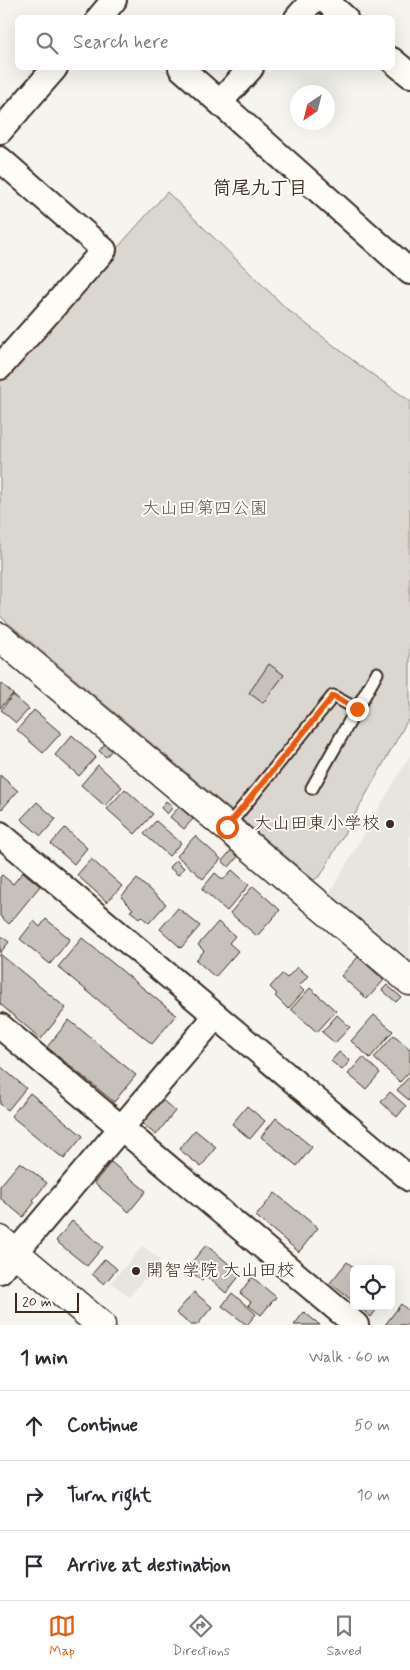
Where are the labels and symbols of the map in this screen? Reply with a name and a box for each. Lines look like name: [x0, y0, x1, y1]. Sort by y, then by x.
north arrow: [290, 85, 335, 130]
district label: 筒尾九丁目: [212, 176, 308, 201]
park label: 大山田第四公園: [142, 497, 268, 521]
route end: [346, 698, 369, 721]
place label: 大山田東小学校: [254, 812, 380, 836]
route start: [216, 816, 239, 839]
marker: 大山田東小学校: [384, 818, 396, 830]
place label: 開智学院 大山田校: [146, 1259, 295, 1283]
marker: 開智学院 大山田校: [130, 1265, 142, 1277]
scale bar: [15, 1290, 79, 1313]

